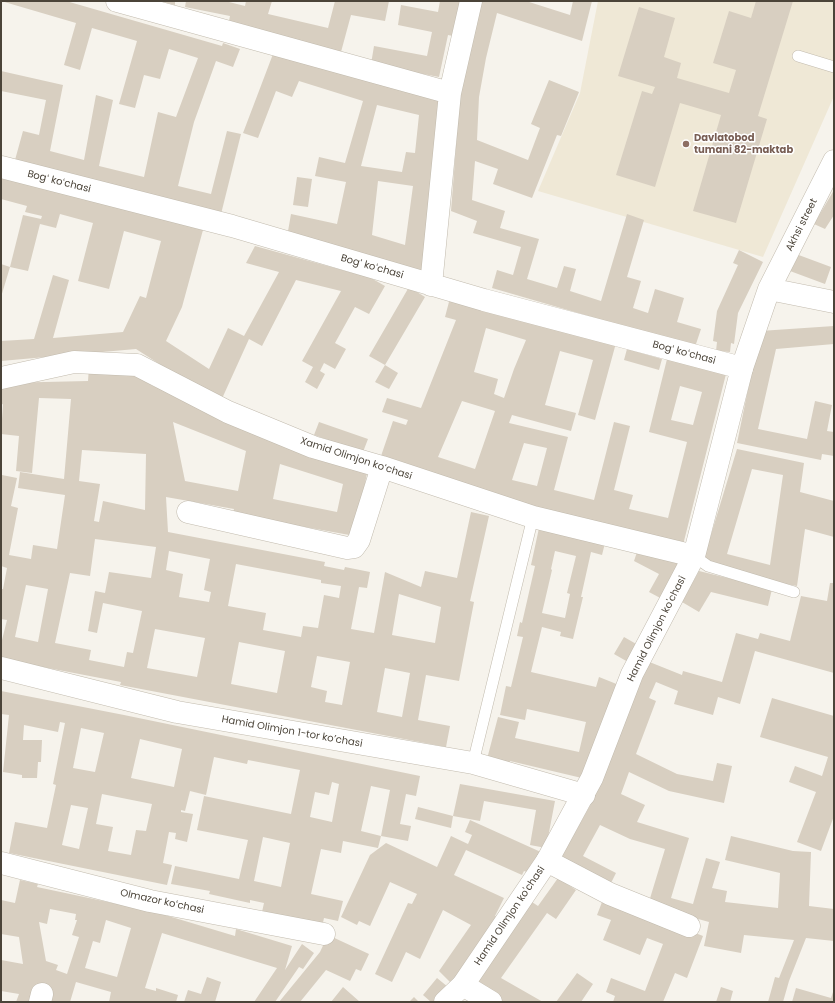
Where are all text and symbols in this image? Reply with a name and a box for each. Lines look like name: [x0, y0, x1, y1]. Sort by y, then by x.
place label: Davlatobod tumani 82-maktab: [694, 132, 793, 156]
marker: Davlatobod tumani 82-maktab: [681, 139, 691, 149]
street label: Bogʻ koʻchasi: [26, 168, 92, 196]
street label: Akhsi street: [784, 197, 820, 253]
street label: Bogʻ koʻchasi: [339, 252, 405, 282]
street label: Bogʻ koʻchasi: [651, 339, 717, 367]
street label: Xamid Olimjon koʻchasi: [299, 435, 413, 483]
street label: Hamid Olimjon ko'chasi: [625, 574, 689, 684]
street label: Hamid Olimjon 1-tor koʼchasi: [221, 714, 363, 750]
street label: Hamid Olimjon ko'chasi: [472, 864, 548, 968]
street label: Olmazor koʻchasi: [119, 887, 205, 917]

